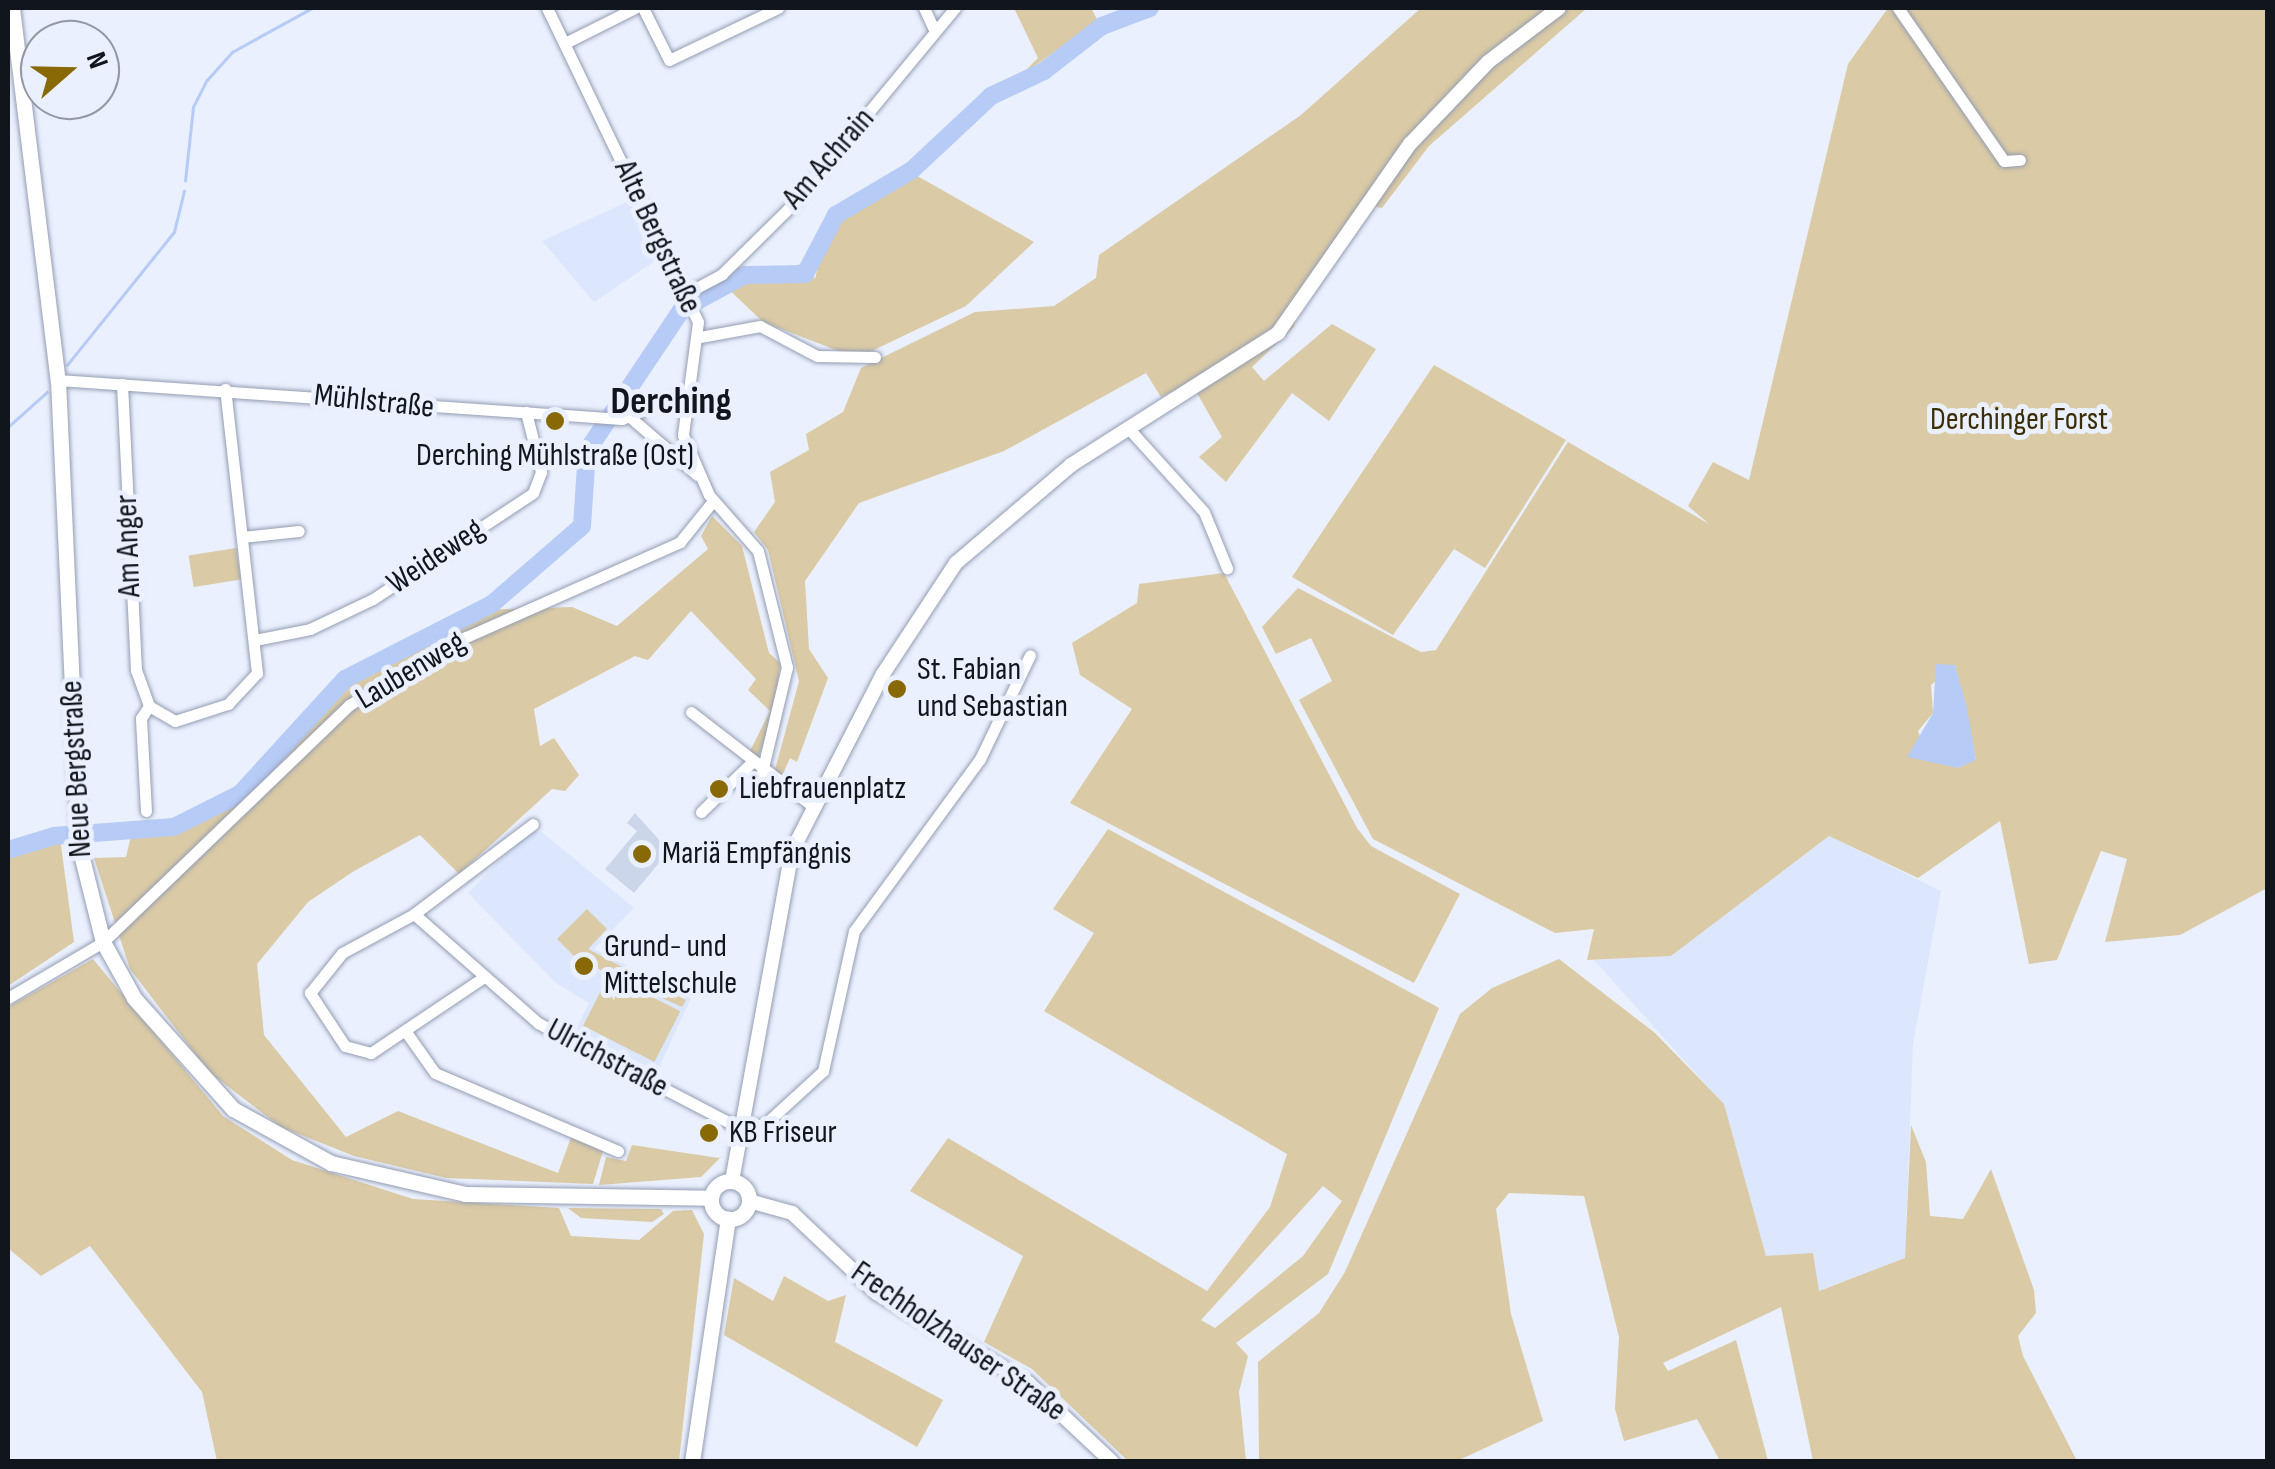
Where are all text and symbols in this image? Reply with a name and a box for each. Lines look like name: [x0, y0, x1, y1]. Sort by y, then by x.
north arrow: [20, 20, 120, 120]
text: N: [79, 48, 115, 73]
street label: Am Achrain: [775, 101, 883, 217]
street label: Alte Bergstraße: [605, 154, 709, 320]
street label: Mühlstraße: [312, 377, 436, 427]
district label: Derching: [611, 379, 731, 425]
park label: Derchinger Forst: [1930, 401, 2108, 439]
marker: Derching Mühlstraße (Ost): [544, 410, 566, 432]
place label: Derching Mühlstraße (Ost): [416, 437, 694, 475]
street label: Am Anger: [108, 494, 150, 598]
street label: Weideweg: [380, 511, 492, 603]
street label: Laubenweg: [349, 623, 473, 719]
place label: St. Fabian und Sebastian: [917, 652, 1068, 727]
marker: St. Fabian und Sebastian: [886, 678, 908, 700]
street label: Neue Bergstraße: [53, 679, 101, 859]
place label: Liebfrauenplatz: [739, 770, 906, 808]
marker: Liebfrauenplatz: [708, 778, 730, 800]
place label: Mariä Empfängnis: [662, 835, 852, 873]
marker: Mariä Empfängnis: [631, 843, 653, 865]
place label: Grund- und Mittelschule: [604, 929, 737, 1004]
marker: Grund- und Mittelschule: [573, 955, 595, 977]
street label: Ulrichstraße: [540, 1011, 674, 1107]
place label: KB Friseur: [729, 1114, 837, 1152]
marker: KB Friseur: [698, 1122, 720, 1144]
street label: Frechholzhauser Straße: [843, 1254, 1073, 1430]

